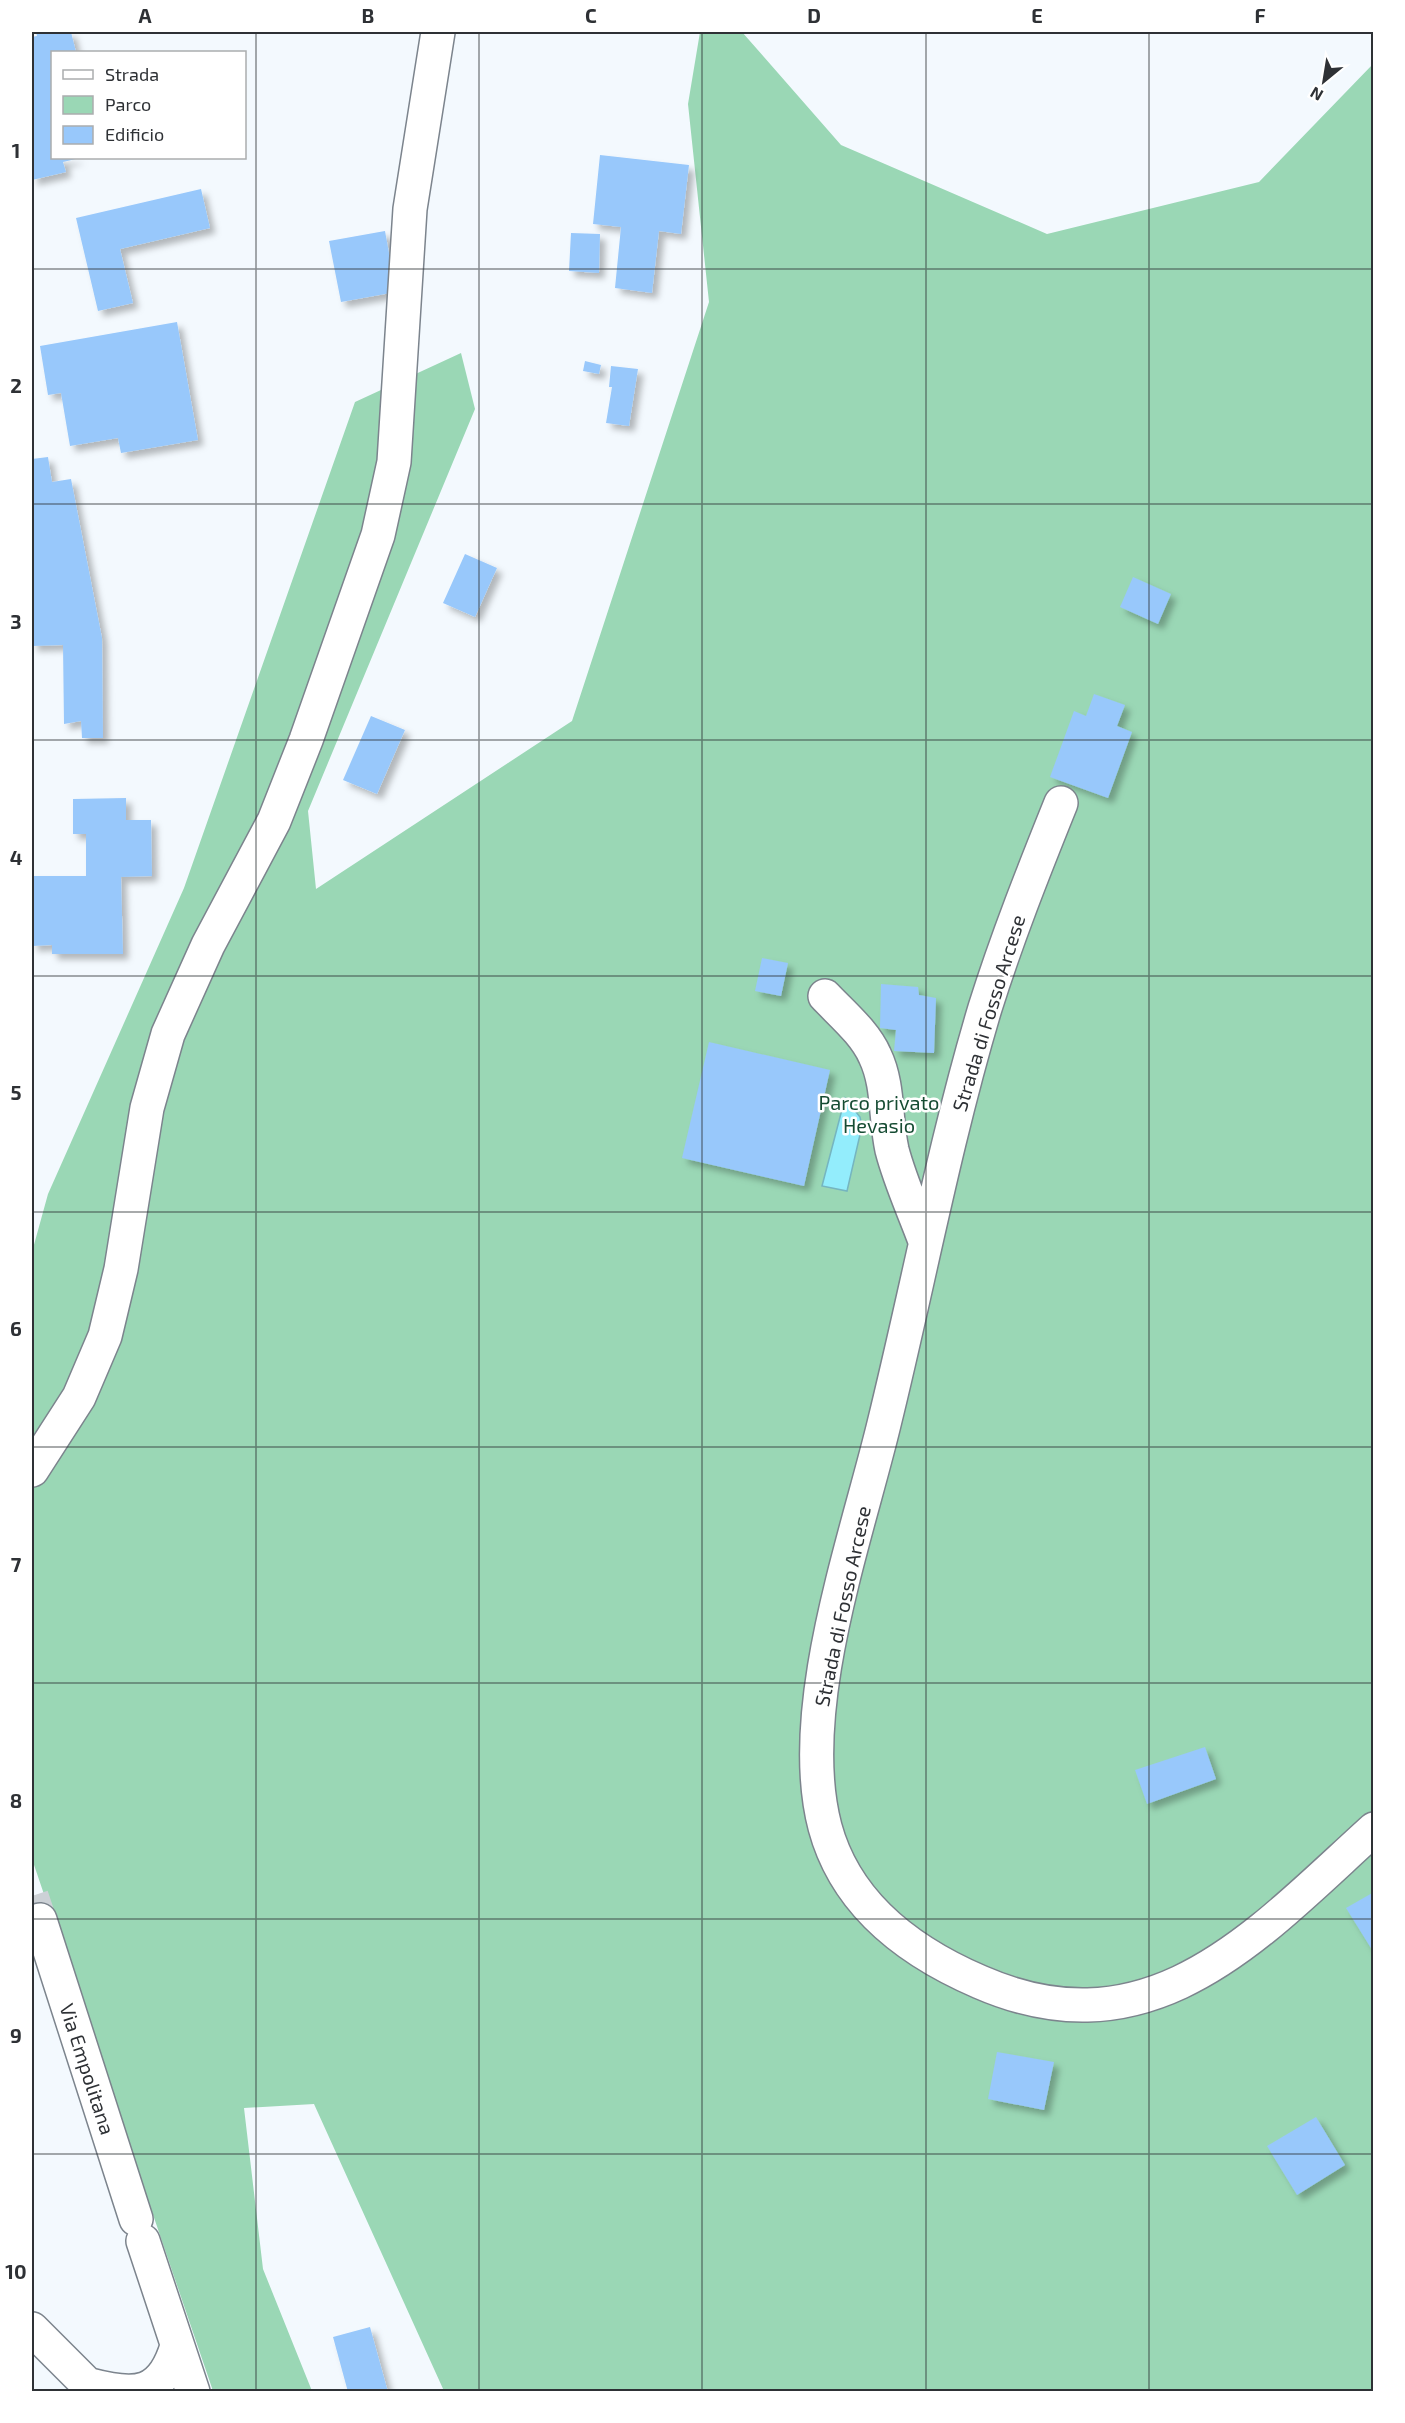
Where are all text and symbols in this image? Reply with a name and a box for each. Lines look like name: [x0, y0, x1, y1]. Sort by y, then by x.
text: A: [138, 3, 152, 27]
text: B: [362, 3, 374, 27]
text: C: [585, 3, 597, 27]
text: D: [807, 3, 821, 27]
text: E: [1031, 3, 1043, 27]
text: F: [1254, 3, 1266, 27]
legend: [51, 51, 246, 159]
north arrow: [1294, 51, 1354, 111]
text: Strada: [105, 63, 159, 85]
text: N: [1306, 83, 1326, 106]
text: Parco: [105, 93, 151, 115]
text: Edificio: [105, 123, 164, 145]
text: 1: [12, 138, 20, 162]
text: 2: [10, 373, 22, 397]
text: 3: [10, 609, 22, 633]
text: 4: [10, 845, 23, 869]
street label: Strada di Fosso Arcese: [947, 912, 1029, 1114]
text: 5: [10, 1080, 22, 1104]
park label: Parco privato Hevasio: [819, 1090, 939, 1137]
text: 6: [10, 1316, 22, 1340]
street label: Strada di Fosso Arcese: [809, 1504, 875, 1708]
text: 7: [11, 1552, 22, 1576]
text: 8: [10, 1788, 22, 1812]
street label: Via Empolitana: [56, 2000, 120, 2138]
text: 9: [10, 2023, 22, 2047]
text: 10: [5, 2259, 27, 2283]

